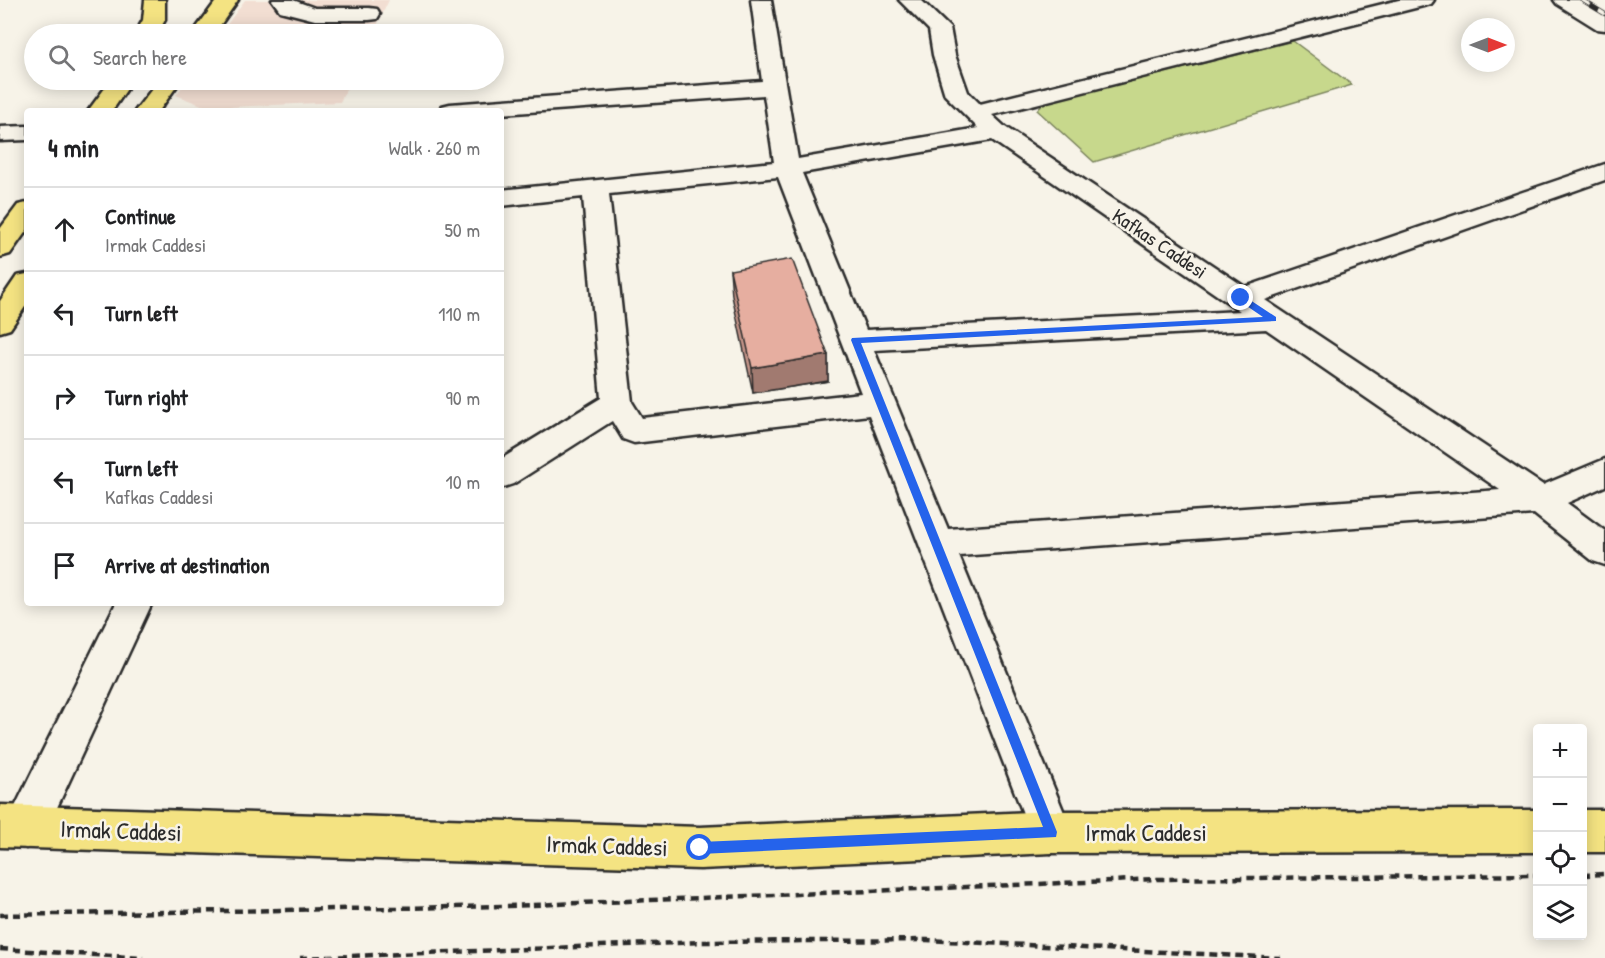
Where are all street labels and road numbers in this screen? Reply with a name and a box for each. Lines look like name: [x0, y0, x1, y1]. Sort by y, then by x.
street label: Kafkas Caddesi: [1107, 201, 1213, 285]
street label: Irmak Caddesi: [60, 812, 182, 848]
street label: Irmak Caddesi: [1085, 816, 1207, 848]
street label: Irmak Caddesi: [546, 827, 668, 863]

